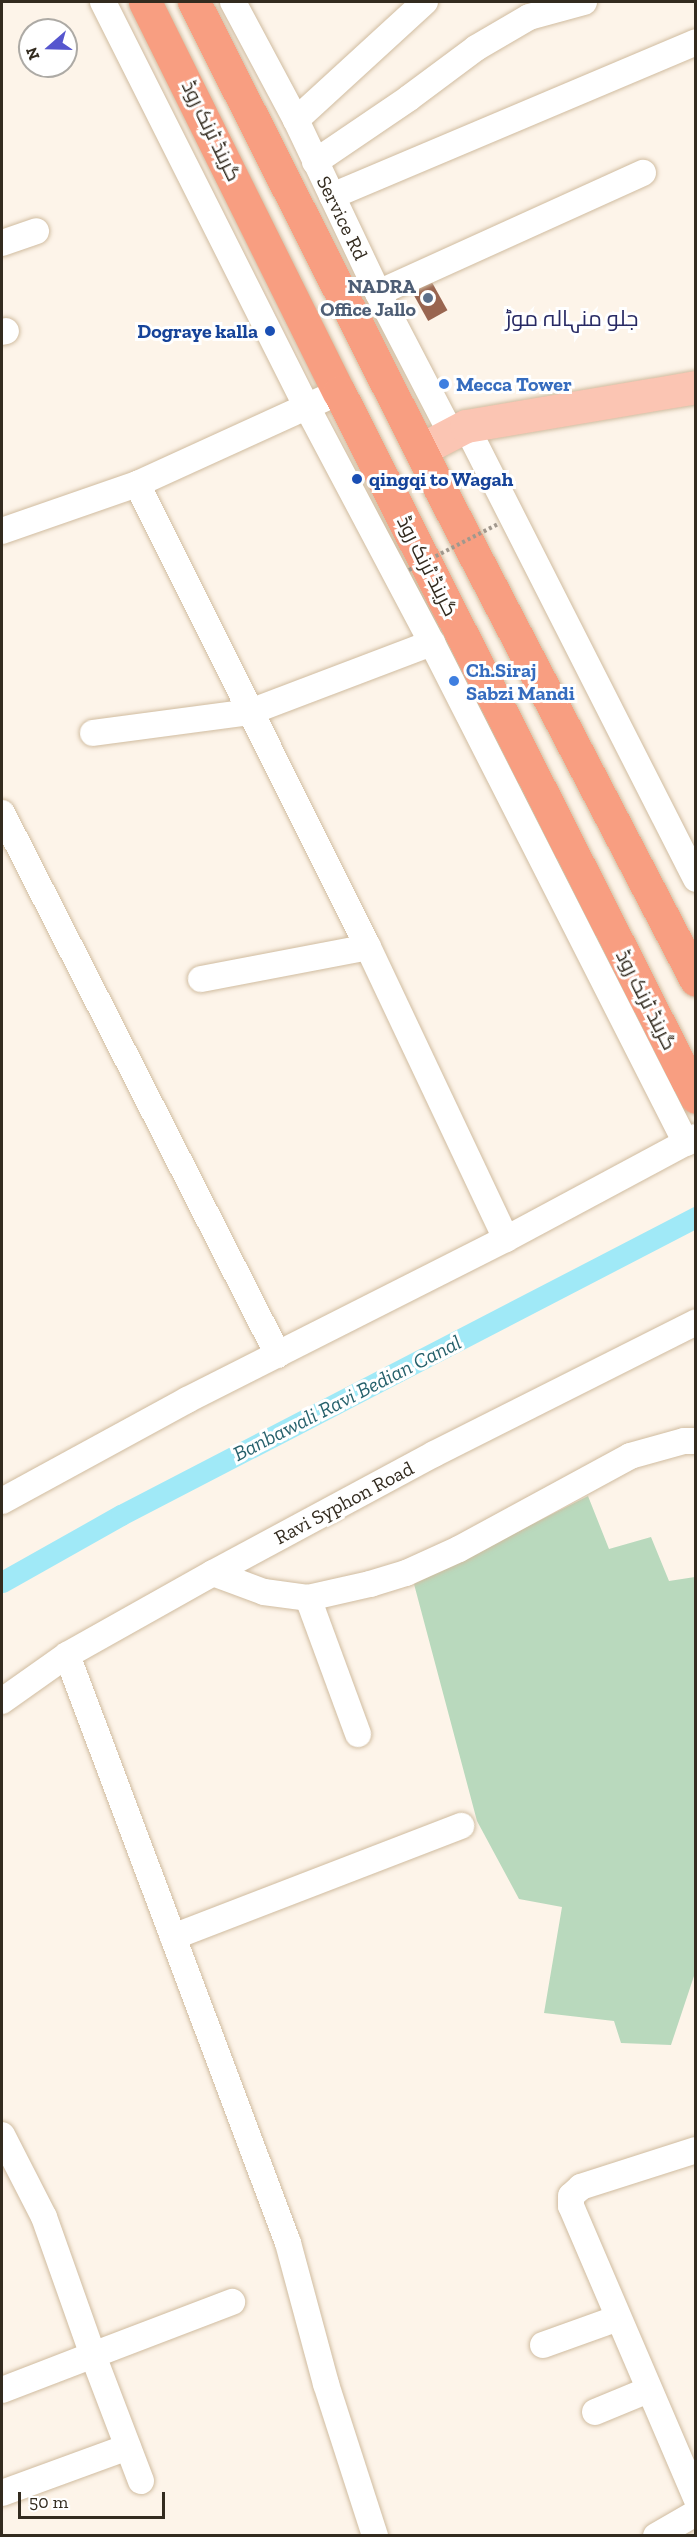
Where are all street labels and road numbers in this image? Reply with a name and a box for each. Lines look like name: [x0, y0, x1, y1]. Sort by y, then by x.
street label: گرینڈ ٹرنک روڈ: [176, 77, 246, 185]
street label: Service Rd: [311, 172, 373, 264]
street label: گرینڈ ٹرنک روڈ: [391, 512, 463, 620]
street label: گرینڈ ٹرنک روڈ: [610, 946, 682, 1054]
street label: Ravi Syphon Road: [270, 1456, 418, 1550]

